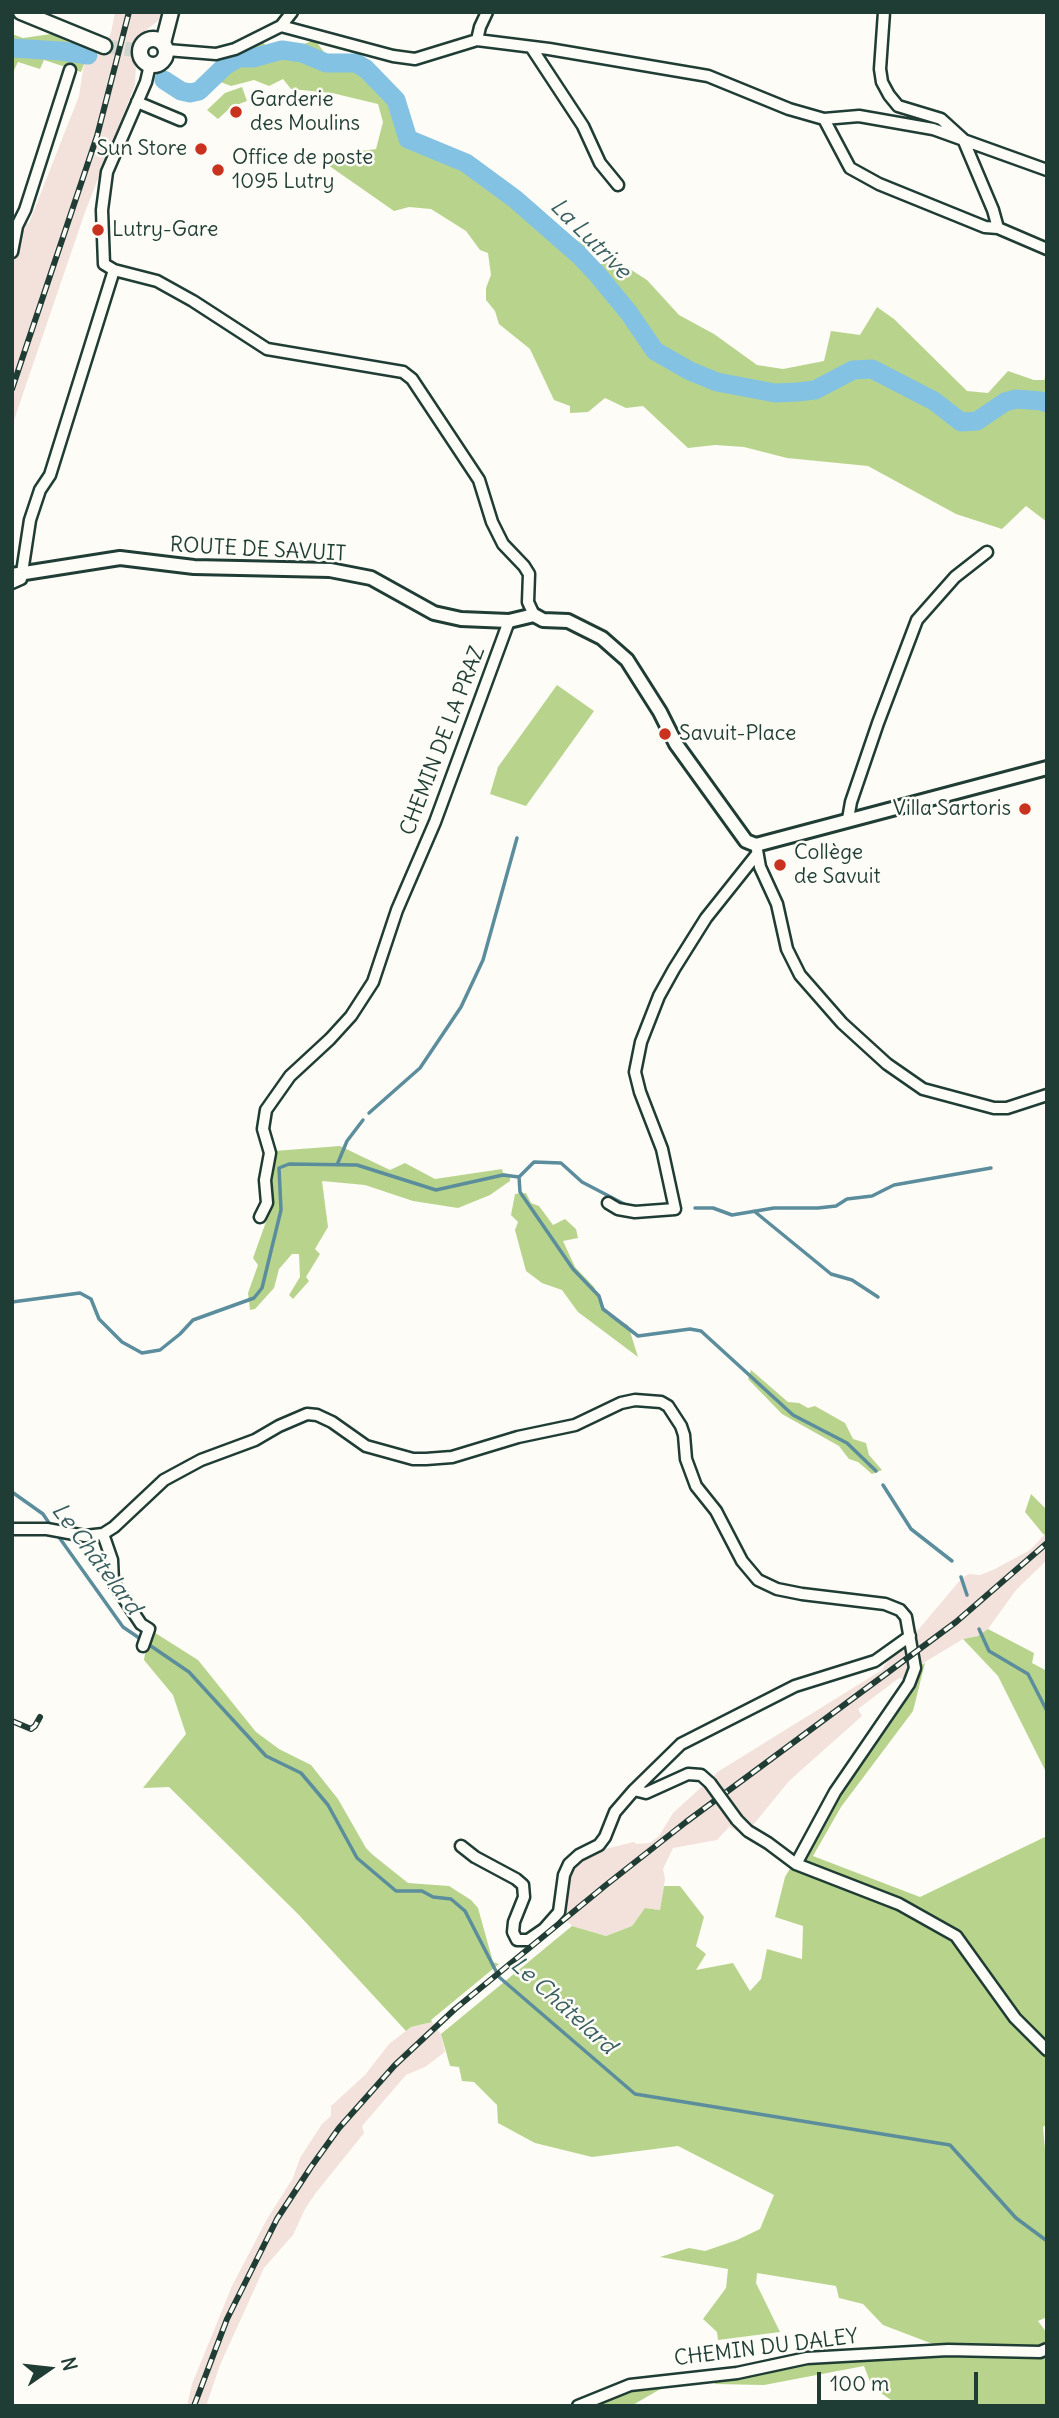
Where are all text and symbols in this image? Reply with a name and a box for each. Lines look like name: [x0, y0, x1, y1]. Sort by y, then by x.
place label: Garderie des Moulins: [250, 87, 360, 137]
marker: Garderie des Moulins: [228, 104, 244, 120]
place label: Sun Store: [96, 136, 187, 162]
marker: Sun Store: [193, 141, 209, 157]
place label: Office de poste 1095 Lutry: [232, 145, 373, 195]
marker: Office de poste 1095 Lutry: [210, 162, 226, 178]
water label: La Lutrive: [544, 193, 636, 285]
place label: Lutry-Gare: [112, 217, 218, 243]
marker: Lutry-Gare: [90, 222, 106, 238]
street label: ROUTE DE SAVUIT: [169, 533, 347, 567]
street label: CHEMIN DE LA PRAZ: [395, 643, 491, 839]
place label: Savuit-Place: [679, 721, 796, 747]
marker: Savuit-Place: [657, 726, 673, 742]
place label: Villa Sartoris: [893, 796, 1011, 822]
marker: Villa Sartoris: [1017, 801, 1033, 817]
place label: Collège de Savuit: [794, 840, 880, 890]
marker: Collège de Savuit: [772, 857, 788, 873]
water label: Le Châtelard: [45, 1498, 147, 1620]
water label: Le Châtelard: [505, 1952, 621, 2060]
street label: CHEMIN DU DALEY: [673, 2324, 859, 2372]
north arrow: [14, 2334, 84, 2404]
text: N: [56, 2355, 83, 2373]
scale bar: [821, 2358, 982, 2402]
text: 100 m: [830, 2370, 889, 2397]

